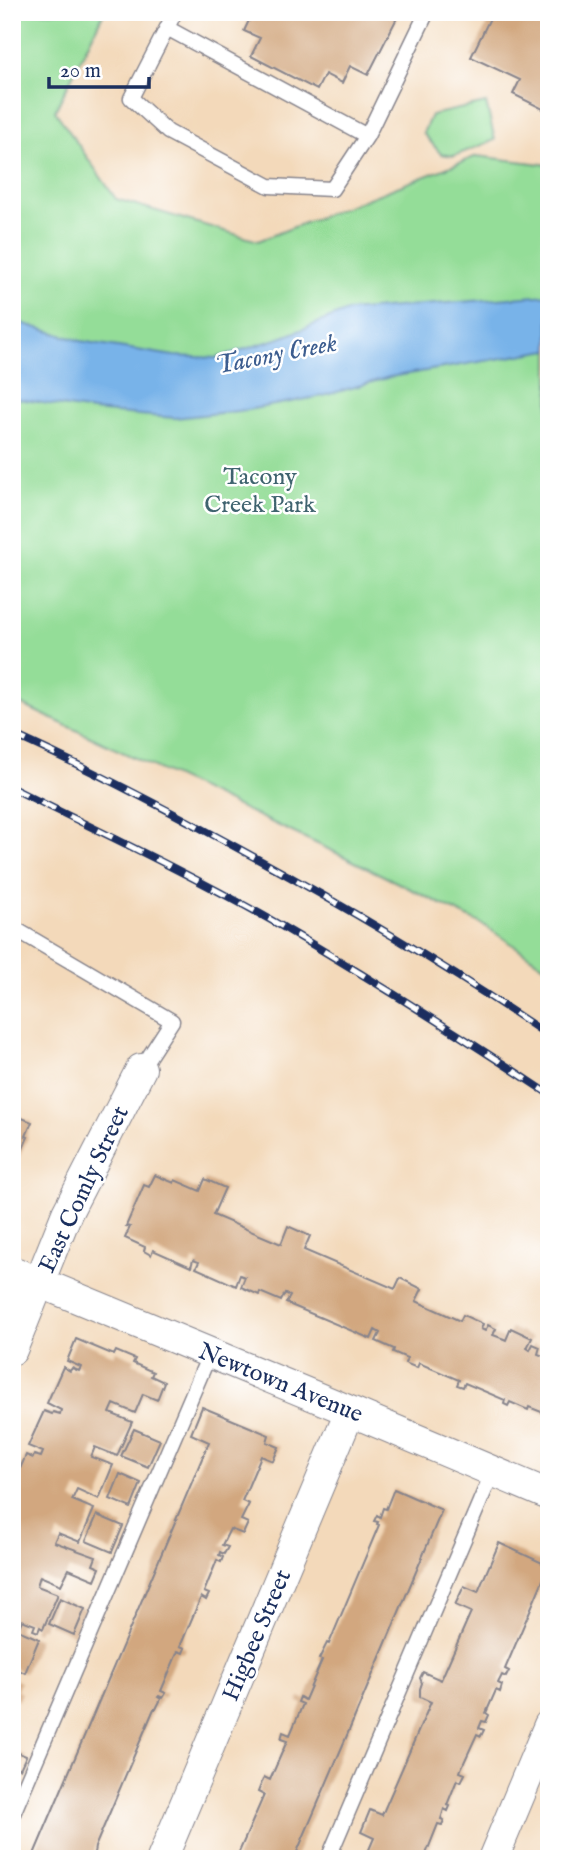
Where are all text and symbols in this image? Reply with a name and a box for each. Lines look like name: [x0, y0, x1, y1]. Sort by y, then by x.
scale bar: [49, 46, 149, 90]
text: 20 m: [60, 58, 101, 85]
water label: Tacony Creek: [213, 326, 340, 382]
park label: Tacony Creek Park: [204, 462, 316, 521]
street label: East Comly Street: [32, 1101, 137, 1278]
street label: Newtown Avenue: [194, 1336, 367, 1431]
street label: Higbee Street: [216, 1565, 299, 1706]

